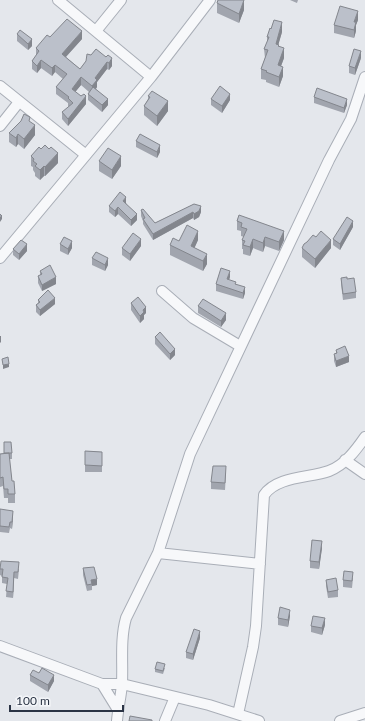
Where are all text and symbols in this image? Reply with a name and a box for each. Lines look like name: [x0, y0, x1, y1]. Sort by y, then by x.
scale bar: [10, 687, 123, 713]
text: 100 m: [16, 693, 50, 708]

